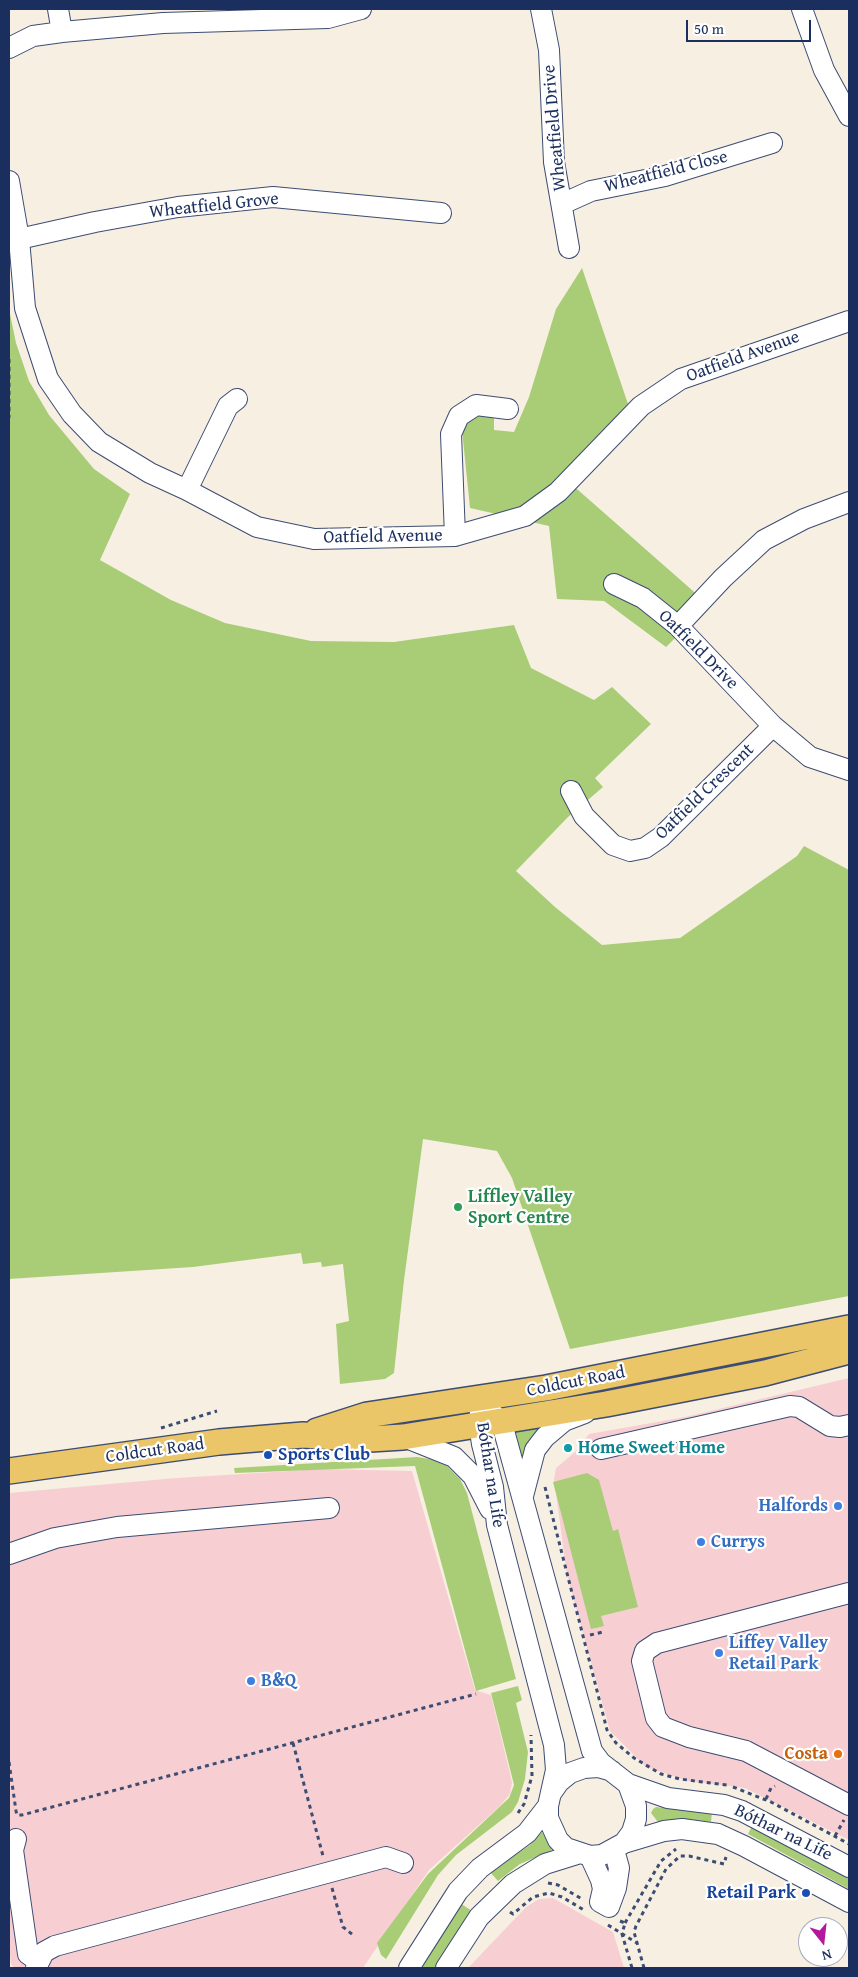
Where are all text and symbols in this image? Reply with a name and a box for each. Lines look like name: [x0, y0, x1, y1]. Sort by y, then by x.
scale bar: [688, 10, 813, 42]
text: 50 m: [694, 18, 724, 39]
street label: Wheatfield Drive: [539, 64, 571, 192]
street label: Wheatfield Close: [602, 146, 730, 198]
street label: Wheatfield Grove: [148, 188, 280, 224]
street label: Oatfield Avenue: [683, 327, 803, 387]
street label: Oatfield Avenue: [323, 525, 443, 549]
street label: Oatfield Drive: [654, 606, 742, 694]
street label: Oatfield Crescent: [651, 739, 759, 845]
place label: Liffley Valley Sport Centre: [468, 1186, 573, 1228]
marker: Liffley Valley Sport Centre: [452, 1201, 464, 1213]
street label: Coldcut Road: [525, 1362, 627, 1402]
street label: Bóthar na Life: [471, 1421, 509, 1529]
street label: Coldcut Road: [104, 1433, 206, 1469]
place label: Home Sweet Home: [578, 1437, 725, 1459]
marker: Home Sweet Home: [562, 1442, 574, 1454]
place label: Sports Club: [278, 1444, 370, 1466]
marker: Sports Club: [262, 1449, 274, 1461]
place label: Halfords: [759, 1495, 828, 1517]
marker: Halfords: [832, 1500, 844, 1512]
place label: Currys: [711, 1531, 765, 1553]
marker: Currys: [695, 1536, 707, 1548]
place label: Liffey Valley Retail Park: [729, 1632, 828, 1675]
marker: Liffey Valley Retail Park: [713, 1647, 725, 1659]
place label: B&Q: [261, 1670, 296, 1692]
marker: B&Q: [245, 1675, 257, 1687]
place label: Costa: [784, 1743, 828, 1765]
marker: Costa: [832, 1748, 844, 1760]
street label: Bóthar na Life: [730, 1800, 836, 1866]
place label: Retail Park: [707, 1882, 796, 1904]
marker: Retail Park: [800, 1887, 812, 1899]
north arrow: [798, 1917, 848, 1967]
text: N: [820, 1945, 834, 1966]

